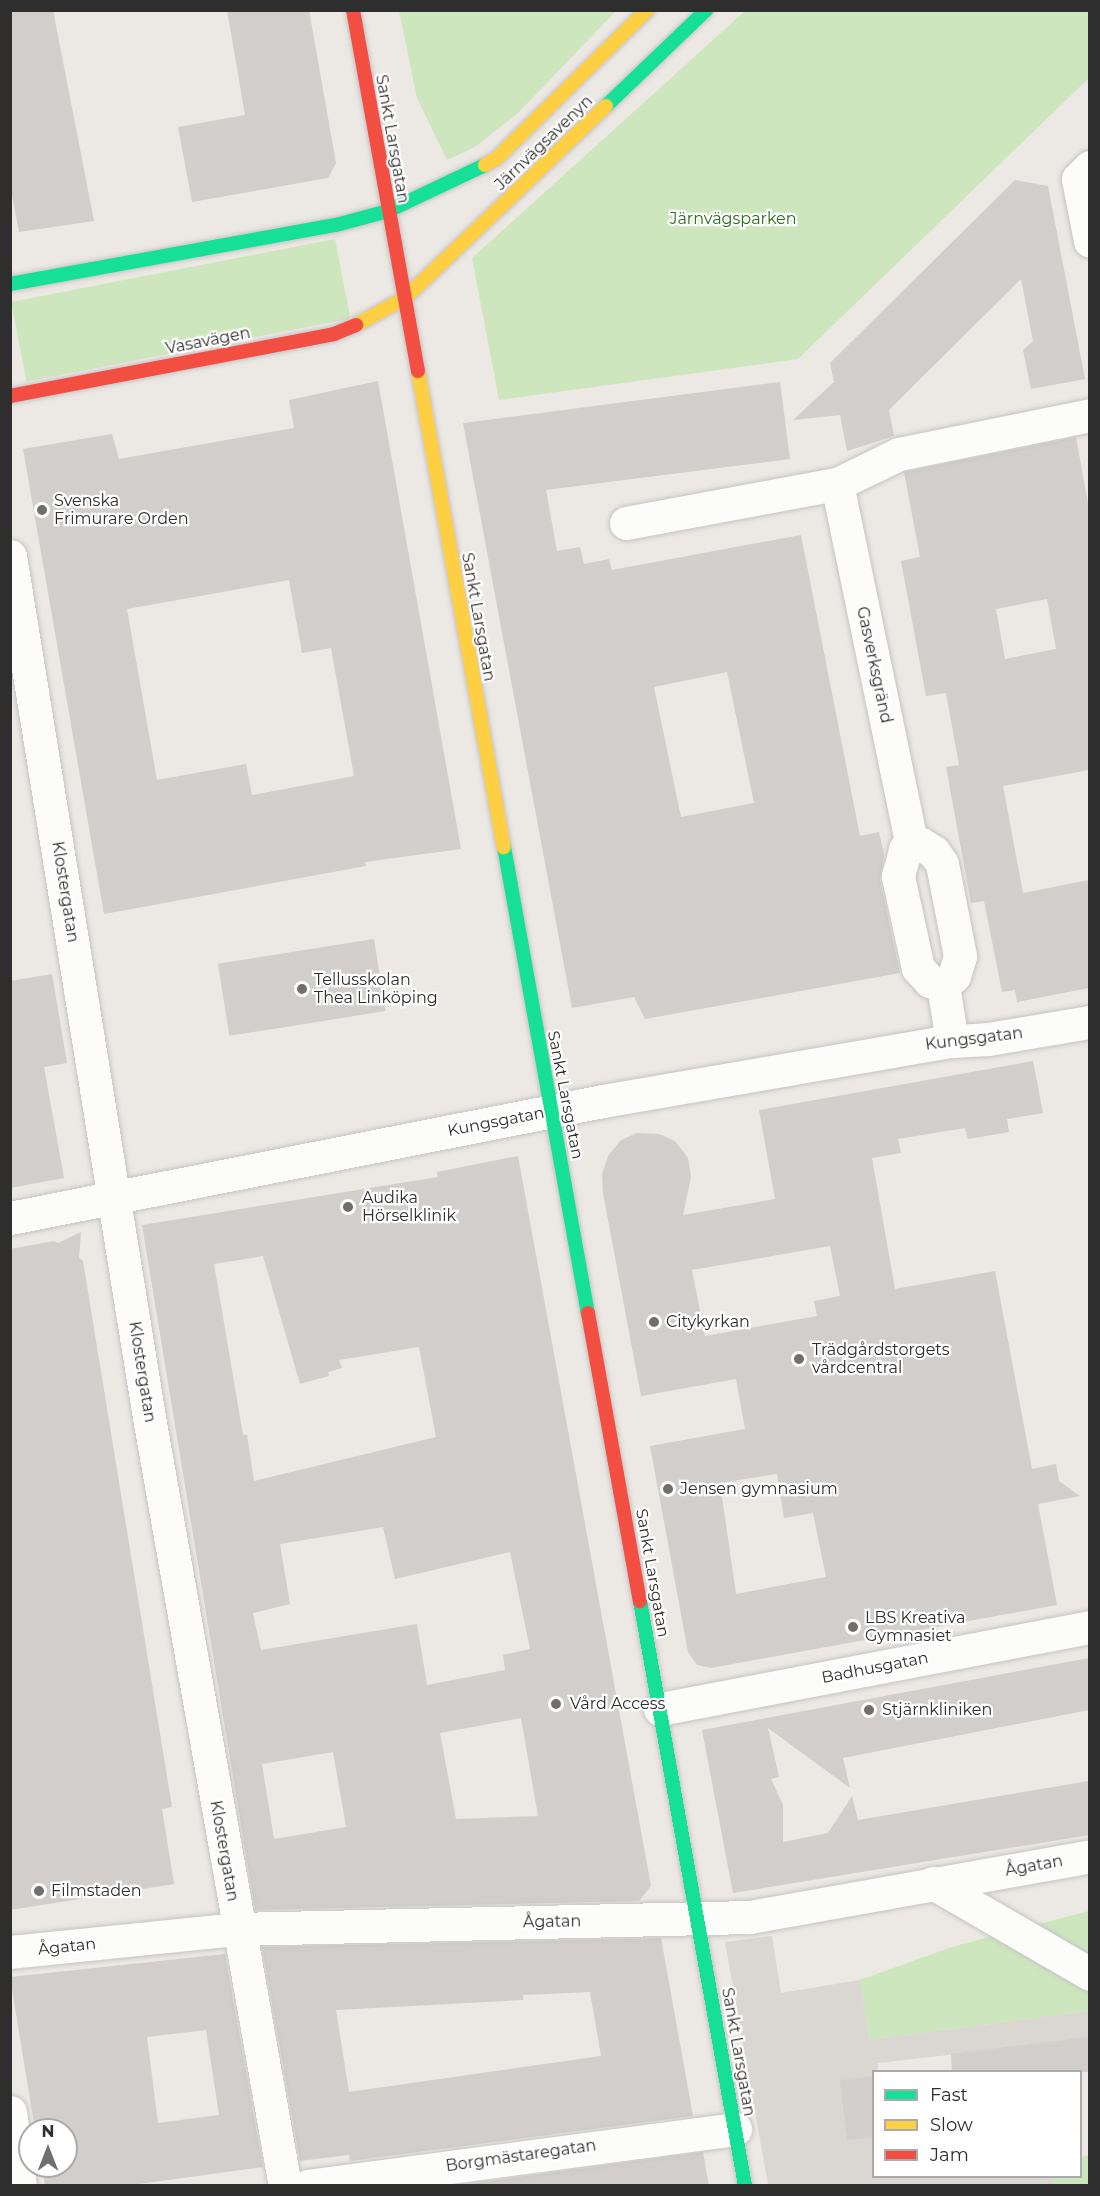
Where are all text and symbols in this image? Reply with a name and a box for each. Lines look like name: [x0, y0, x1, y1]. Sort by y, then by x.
street label: Sankt Larsgatan: [371, 73, 413, 205]
street label: Järnvägsavenyn: [491, 92, 597, 194]
park label: Järnvägsparken: [669, 209, 797, 229]
street label: Vasavägen: [164, 323, 252, 359]
place label: Svenska Frimurare Orden: [54, 491, 189, 529]
marker: Svenska Frimurare Orden: [35, 503, 49, 517]
street label: Sankt Larsgatan: [457, 551, 499, 683]
street label: Gasverksgränd: [852, 605, 896, 725]
street label: Klostergatan: [48, 840, 82, 944]
place label: Tellusskolan Thea Linköping: [314, 970, 438, 1008]
marker: Tellusskolan Thea Linköping: [295, 982, 309, 996]
street label: Kungsgatan: [924, 1023, 1024, 1055]
street label: Sankt Larsgatan: [543, 1029, 587, 1161]
street label: Kungsgatan: [446, 1103, 546, 1141]
place label: Audika Hörselklinik: [362, 1188, 456, 1226]
marker: Audika Hörselklinik: [339, 1198, 357, 1216]
place label: Citykyrkan: [666, 1312, 750, 1332]
marker: Citykyrkan: [647, 1315, 661, 1329]
street label: Klostergatan: [125, 1320, 159, 1424]
place label: Trädgårdstorgets vårdcentral: [812, 1340, 950, 1378]
marker: Trädgårdstorgets vårdcentral: [790, 1350, 808, 1368]
place label: Jensen gymnasium: [680, 1479, 838, 1499]
marker: Jensen gymnasium: [661, 1482, 675, 1496]
street label: Sankt Larsgatan: [631, 1507, 673, 1639]
place label: LBS Kreativa Gymnasiet: [865, 1608, 965, 1646]
marker: LBS Kreativa Gymnasiet: [846, 1620, 860, 1634]
street label: Badhusgatan: [820, 1648, 930, 1688]
place label: Vård Access: [570, 1694, 665, 1714]
marker: Vård Access: [547, 1695, 565, 1713]
place label: Stjärnkliniken: [882, 1700, 992, 1720]
marker: Stjärnkliniken: [860, 1701, 878, 1719]
street label: Klostergatan: [206, 1799, 242, 1903]
street label: Ågatan: [1004, 1851, 1064, 1881]
place label: Filmstaden: [51, 1881, 141, 1901]
marker: Filmstaden: [32, 1884, 46, 1898]
street label: Ågatan: [523, 1912, 581, 1932]
street label: Ågatan: [37, 1934, 97, 1960]
street label: Sankt Larsgatan: [717, 1986, 759, 2118]
legend: [872, 2070, 1082, 2178]
text: Fast: [930, 2084, 968, 2106]
text: Slow: [930, 2114, 973, 2136]
north arrow: [18, 2118, 78, 2178]
text: N: [42, 2122, 54, 2141]
street label: Borgmästaregatan: [444, 2136, 598, 2176]
text: Jam: [930, 2144, 969, 2166]

